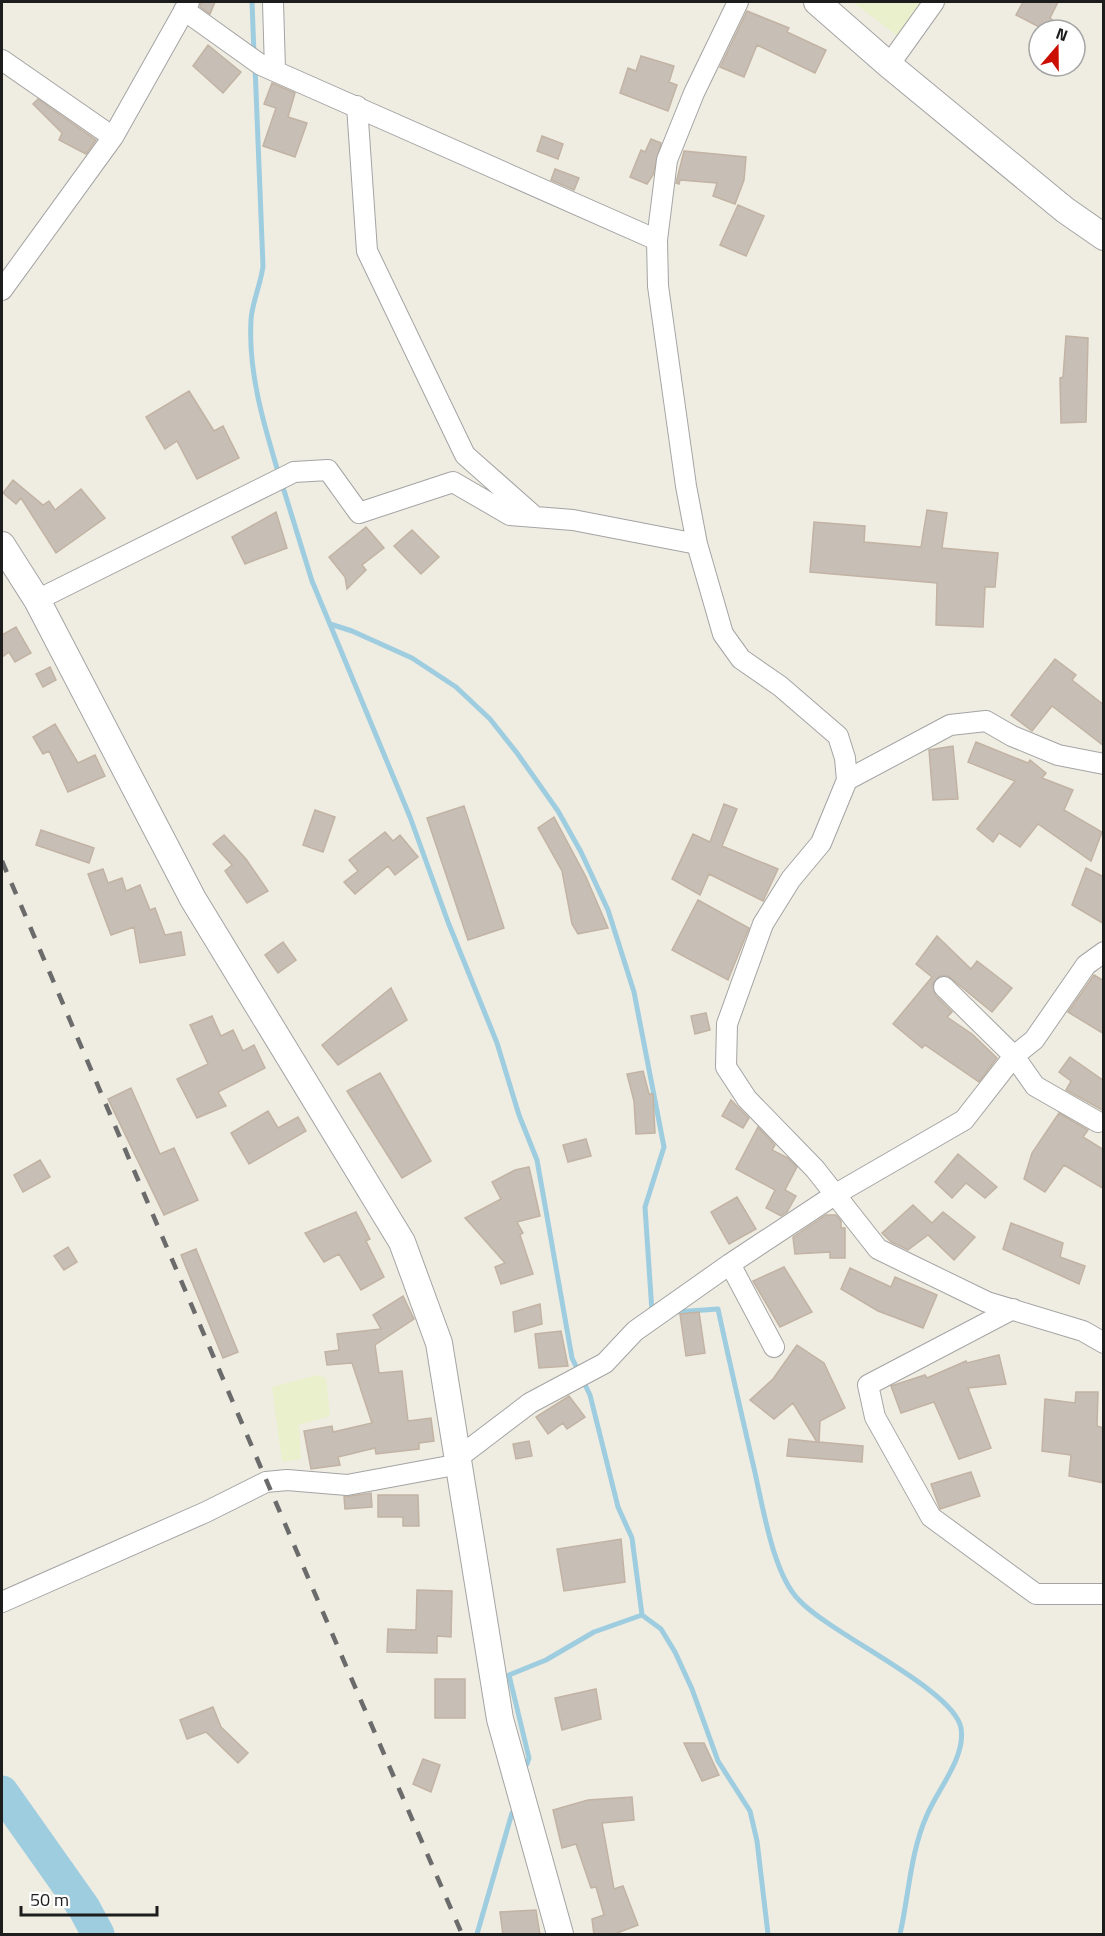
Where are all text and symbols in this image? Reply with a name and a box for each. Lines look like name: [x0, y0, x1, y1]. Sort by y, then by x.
north arrow: [1027, 18, 1087, 78]
text: N: [1053, 21, 1071, 47]
scale bar: [21, 1879, 158, 1917]
text: 50 m: [30, 1886, 69, 1913]

